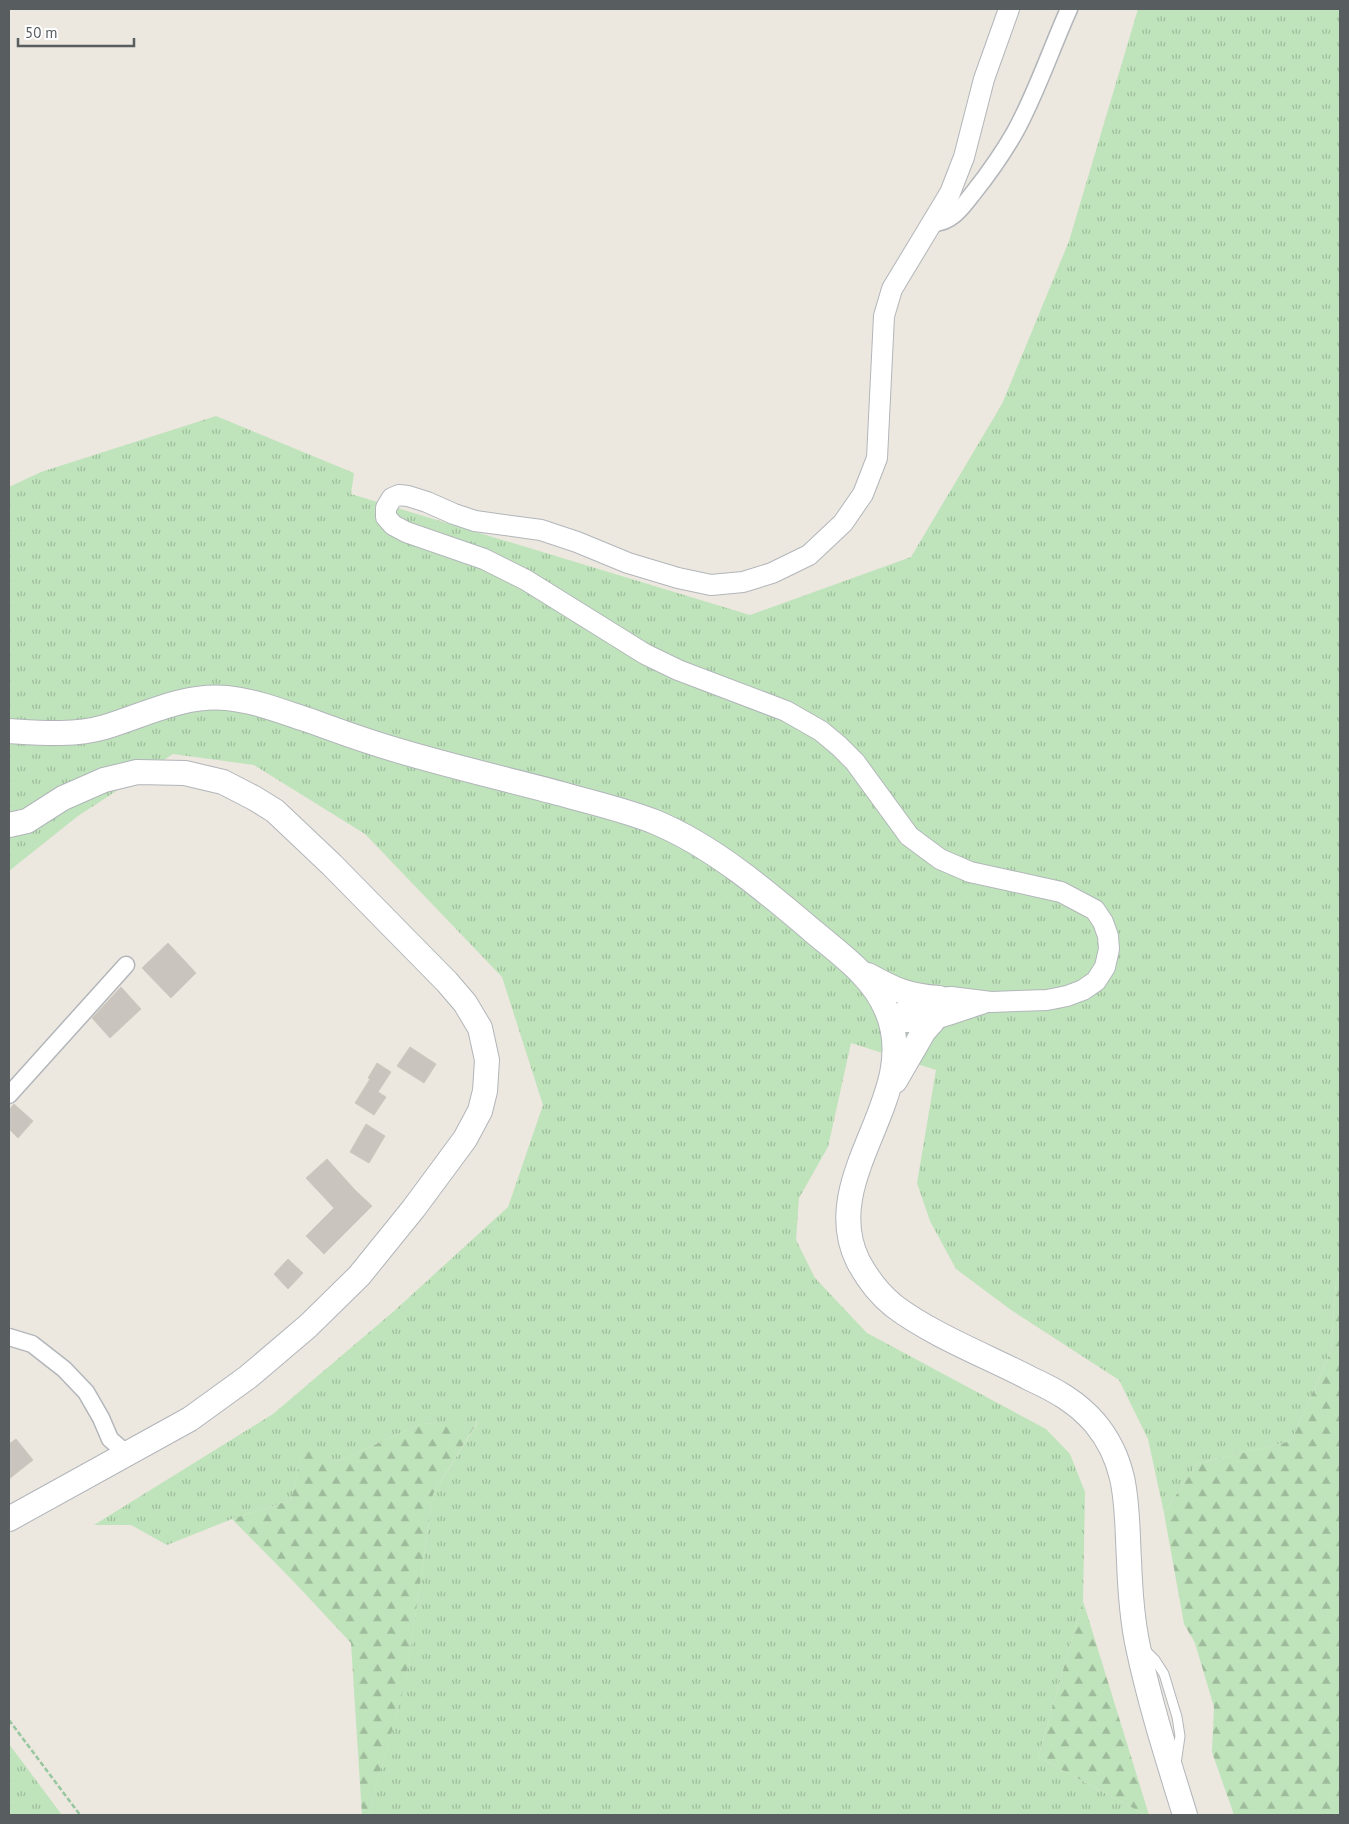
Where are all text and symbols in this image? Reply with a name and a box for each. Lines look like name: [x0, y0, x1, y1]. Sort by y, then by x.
scale bar: [18, 15, 134, 47]
text: 50 m: [25, 23, 58, 42]

